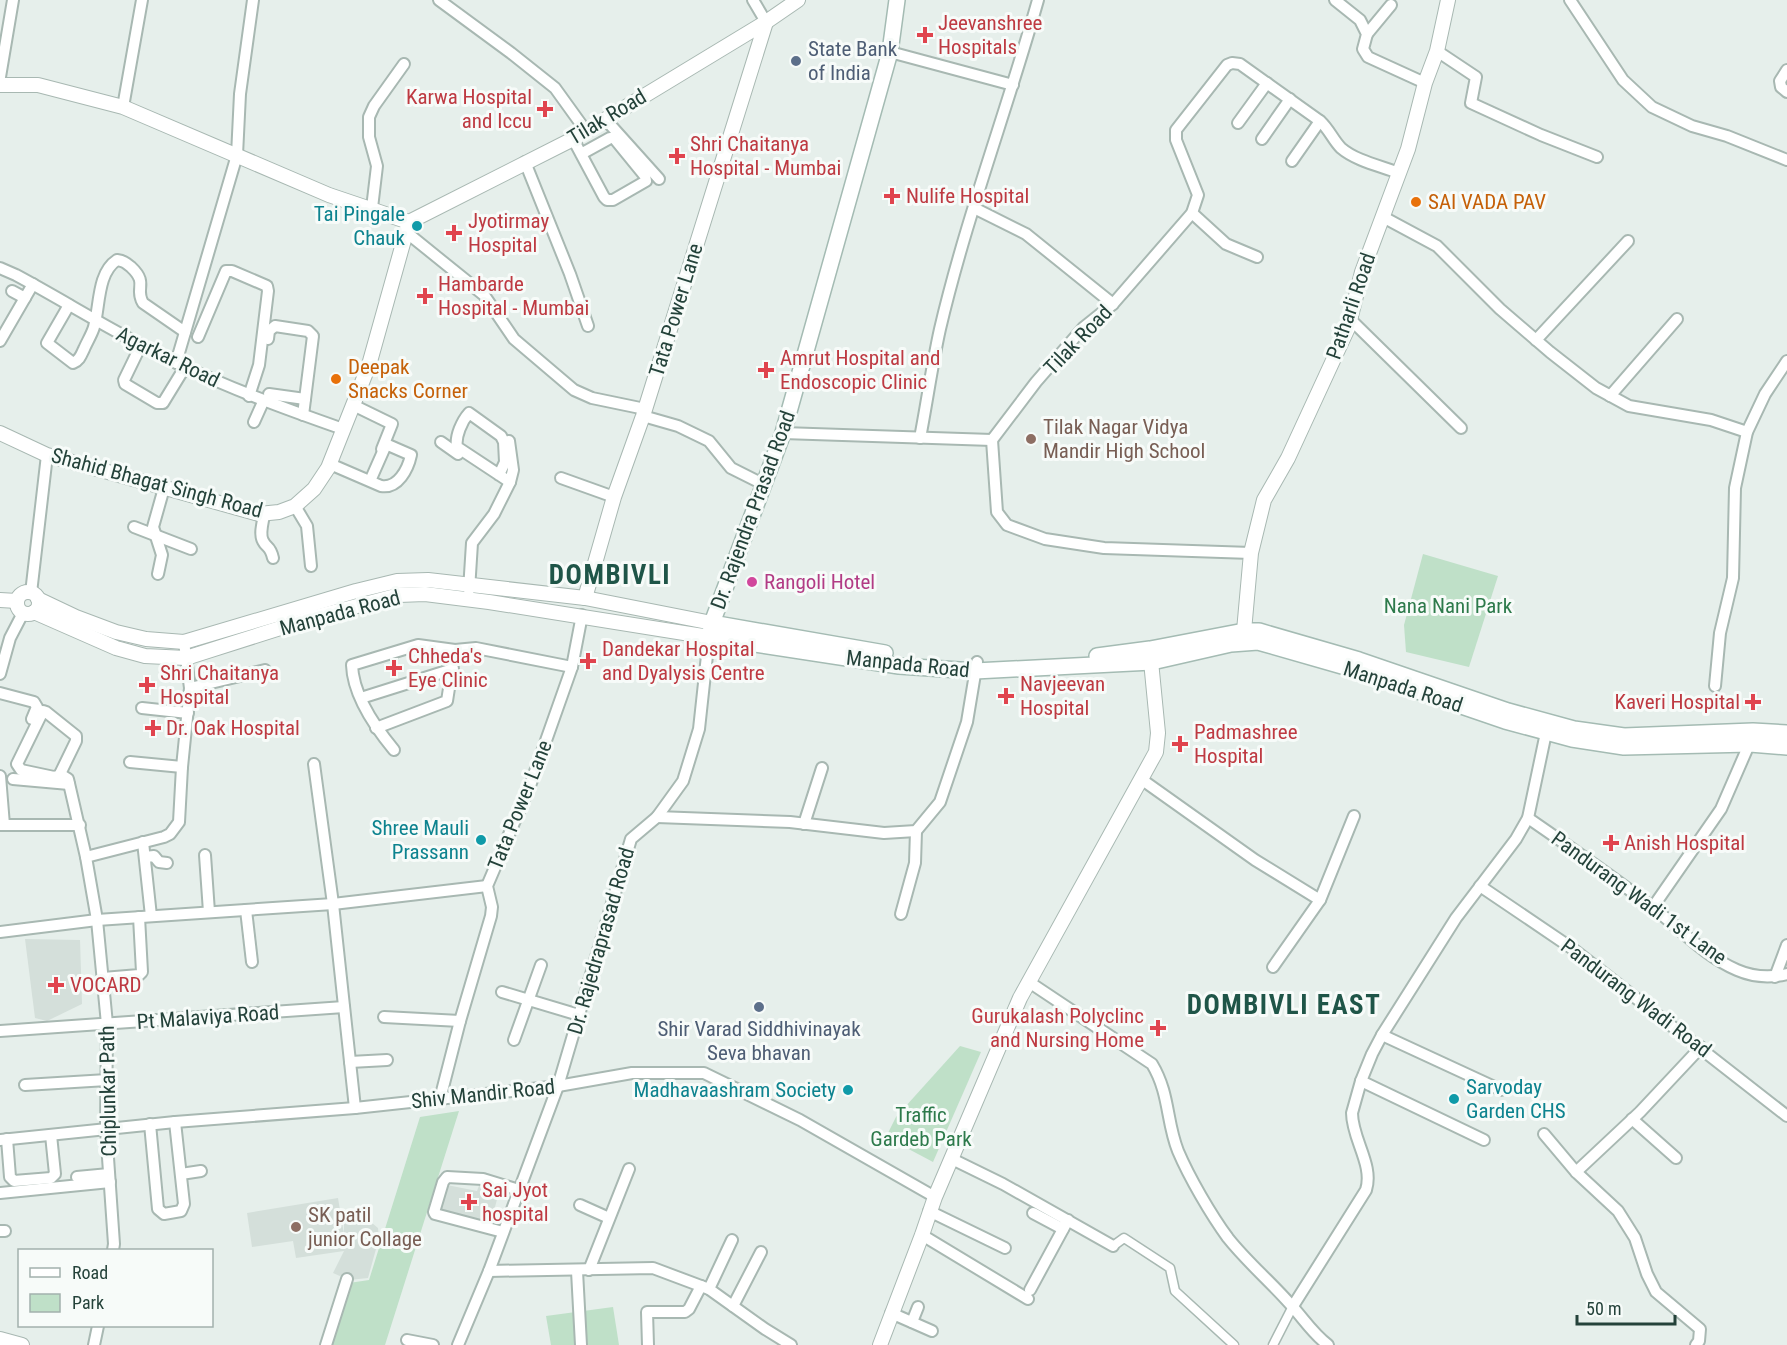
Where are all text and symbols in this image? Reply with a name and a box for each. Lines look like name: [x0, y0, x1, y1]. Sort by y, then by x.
place label: Jeevanshree Hospitals: [938, 11, 1043, 59]
marker: Jeevanshree Hospitals: [916, 26, 934, 44]
place label: State Bank of India: [808, 37, 898, 85]
marker: State Bank of India: [789, 54, 803, 68]
street label: Tilak Road: [563, 84, 651, 150]
place label: Karwa Hospital and Iccu: [406, 85, 532, 133]
marker: Karwa Hospital and Iccu: [536, 100, 554, 118]
place label: Shri Chaitanya Hospital - Mumbai: [690, 132, 841, 180]
marker: Shri Chaitanya Hospital - Mumbai: [668, 147, 686, 165]
place label: Nulife Hospital: [906, 184, 1029, 208]
marker: Nulife Hospital: [883, 187, 901, 205]
place label: SAI VADA PAV: [1428, 190, 1546, 214]
marker: SAI VADA PAV: [1409, 195, 1423, 209]
place label: Tai Pingale Chauk: [314, 202, 406, 250]
place label: Jyotirmay Hospital: [468, 209, 549, 257]
marker: Tai Pingale Chauk: [410, 219, 424, 233]
marker: Jyotirmay Hospital: [445, 224, 463, 242]
street label: Tata Power Lane: [644, 240, 708, 379]
street label: Patharli Road: [1322, 250, 1380, 362]
place label: Hambarde Hospital - Mumbai: [438, 272, 589, 320]
marker: Hambarde Hospital - Mumbai: [416, 287, 434, 305]
street label: Tilak Road: [1039, 300, 1117, 380]
street label: Agarkar Road: [112, 322, 224, 392]
place label: Amrut Hospital and Endoscopic Clinic: [780, 346, 940, 394]
place label: Deepak Snacks Corner: [348, 355, 468, 403]
marker: Amrut Hospital and Endoscopic Clinic: [757, 361, 775, 379]
marker: Deepak Snacks Corner: [329, 372, 343, 386]
street label: Dr. Rajendra Prasad Road: [706, 407, 800, 613]
place label: Tilak Nagar Vidya Mandir High School: [1043, 415, 1205, 463]
marker: Tilak Nagar Vidya Mandir High School: [1024, 432, 1038, 446]
street label: Shahid Bhagat Singh Road: [49, 443, 265, 523]
district label: DOMBIVLI: [549, 559, 671, 591]
place label: Rangoli Hotel: [764, 570, 875, 594]
marker: Rangoli Hotel: [745, 575, 759, 589]
street label: Manpada Road: [277, 585, 403, 641]
park label: Nana Nani Park: [1384, 594, 1513, 618]
place label: Dandekar Hospital and Dyalysis Centre: [602, 637, 765, 685]
place label: Chheda's Eye Clinic: [408, 644, 488, 692]
street label: Manpada Road: [845, 646, 971, 682]
marker: Dandekar Hospital and Dyalysis Centre: [579, 652, 597, 670]
street label: Manpada Road: [1340, 656, 1466, 718]
marker: Chheda's Eye Clinic: [385, 659, 403, 677]
place label: Shri Chaitanya Hospital: [160, 661, 279, 709]
place label: Navjeevan Hospital: [1020, 672, 1105, 720]
marker: Shri Chaitanya Hospital: [138, 676, 156, 694]
marker: Navjeevan Hospital: [997, 687, 1015, 705]
place label: Kaveri Hospital: [1615, 690, 1740, 714]
marker: Kaveri Hospital: [1744, 693, 1762, 711]
place label: Dr. Oak Hospital: [166, 716, 300, 740]
marker: Dr. Oak Hospital: [144, 719, 162, 737]
place label: Padmashree Hospital: [1194, 720, 1298, 768]
marker: Padmashree Hospital: [1171, 735, 1189, 753]
street label: Tata Power Lane: [483, 737, 557, 873]
place label: Shree Mauli Prassann: [372, 816, 469, 864]
street label: Pandurang Wadi 1st Lane: [1547, 826, 1731, 970]
place label: Anish Hospital: [1624, 831, 1745, 855]
marker: Shree Mauli Prassann: [474, 833, 488, 847]
marker: Anish Hospital: [1602, 834, 1620, 852]
street label: Dr. Rajedraprasad Road: [563, 845, 639, 1037]
street label: Pandurang Wadi Road: [1556, 934, 1716, 1062]
place label: VOCARD: [70, 973, 141, 997]
marker: VOCARD: [47, 976, 65, 994]
district label: DOMBIVLI EAST: [1187, 989, 1381, 1021]
street label: Pt Malaviya Road: [136, 1000, 280, 1034]
marker: Shir Varad Siddhivinayak Seva bhavan: [752, 1000, 766, 1014]
place label: Gurukalash Polyclinc and Nursing Home: [971, 1004, 1144, 1052]
place label: Shir Varad Siddhivinayak Seva bhavan: [657, 1017, 861, 1065]
marker: Gurukalash Polyclinc and Nursing Home: [1149, 1019, 1167, 1037]
street label: Chiplunkar Path: [95, 1025, 121, 1157]
street label: Shiv Mandir Road: [410, 1075, 556, 1113]
place label: Sarvoday Garden CHS: [1466, 1075, 1566, 1123]
place label: Madhavaashram Society: [634, 1078, 836, 1102]
marker: Madhavaashram Society: [841, 1083, 855, 1097]
marker: Sarvoday Garden CHS: [1447, 1092, 1461, 1106]
park label: Traffic Gardeb Park: [870, 1103, 972, 1151]
place label: Sai Jyot hospital: [482, 1178, 549, 1226]
marker: Sai Jyot hospital: [460, 1193, 478, 1211]
place label: SK patil junior Collage: [307, 1203, 422, 1251]
marker: SK patil junior Collage: [289, 1220, 303, 1234]
legend: [18, 1249, 213, 1327]
text: Road: [72, 1262, 108, 1283]
scale bar: [1577, 1288, 1674, 1326]
text: Park: [72, 1292, 104, 1313]
text: 50 m: [1586, 1298, 1621, 1319]

